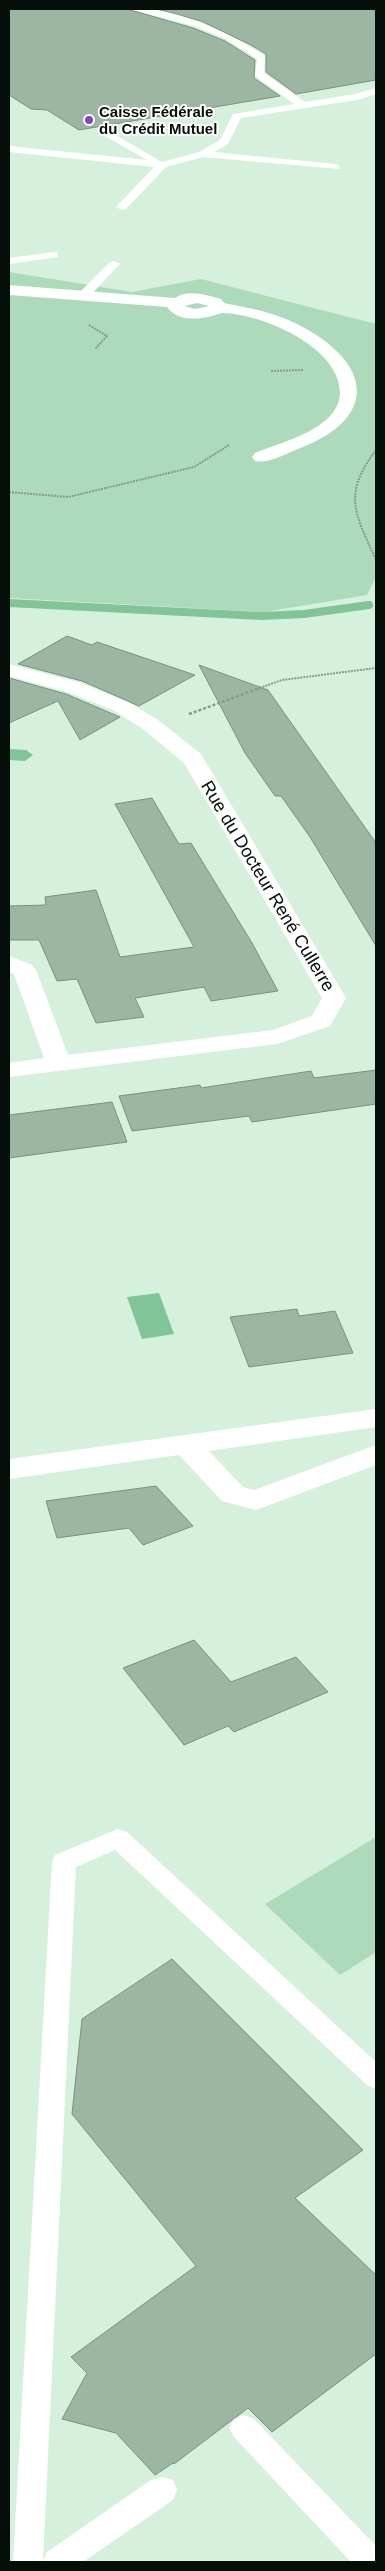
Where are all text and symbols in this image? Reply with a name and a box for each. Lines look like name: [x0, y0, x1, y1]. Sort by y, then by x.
place label: Caisse Fédérale du Crédit Mutuel: [99, 103, 217, 137]
marker: Caisse Fédérale du Crédit Mutuel: [83, 114, 95, 126]
street label: Rue du Docteur René Cullerre: [197, 777, 339, 995]

